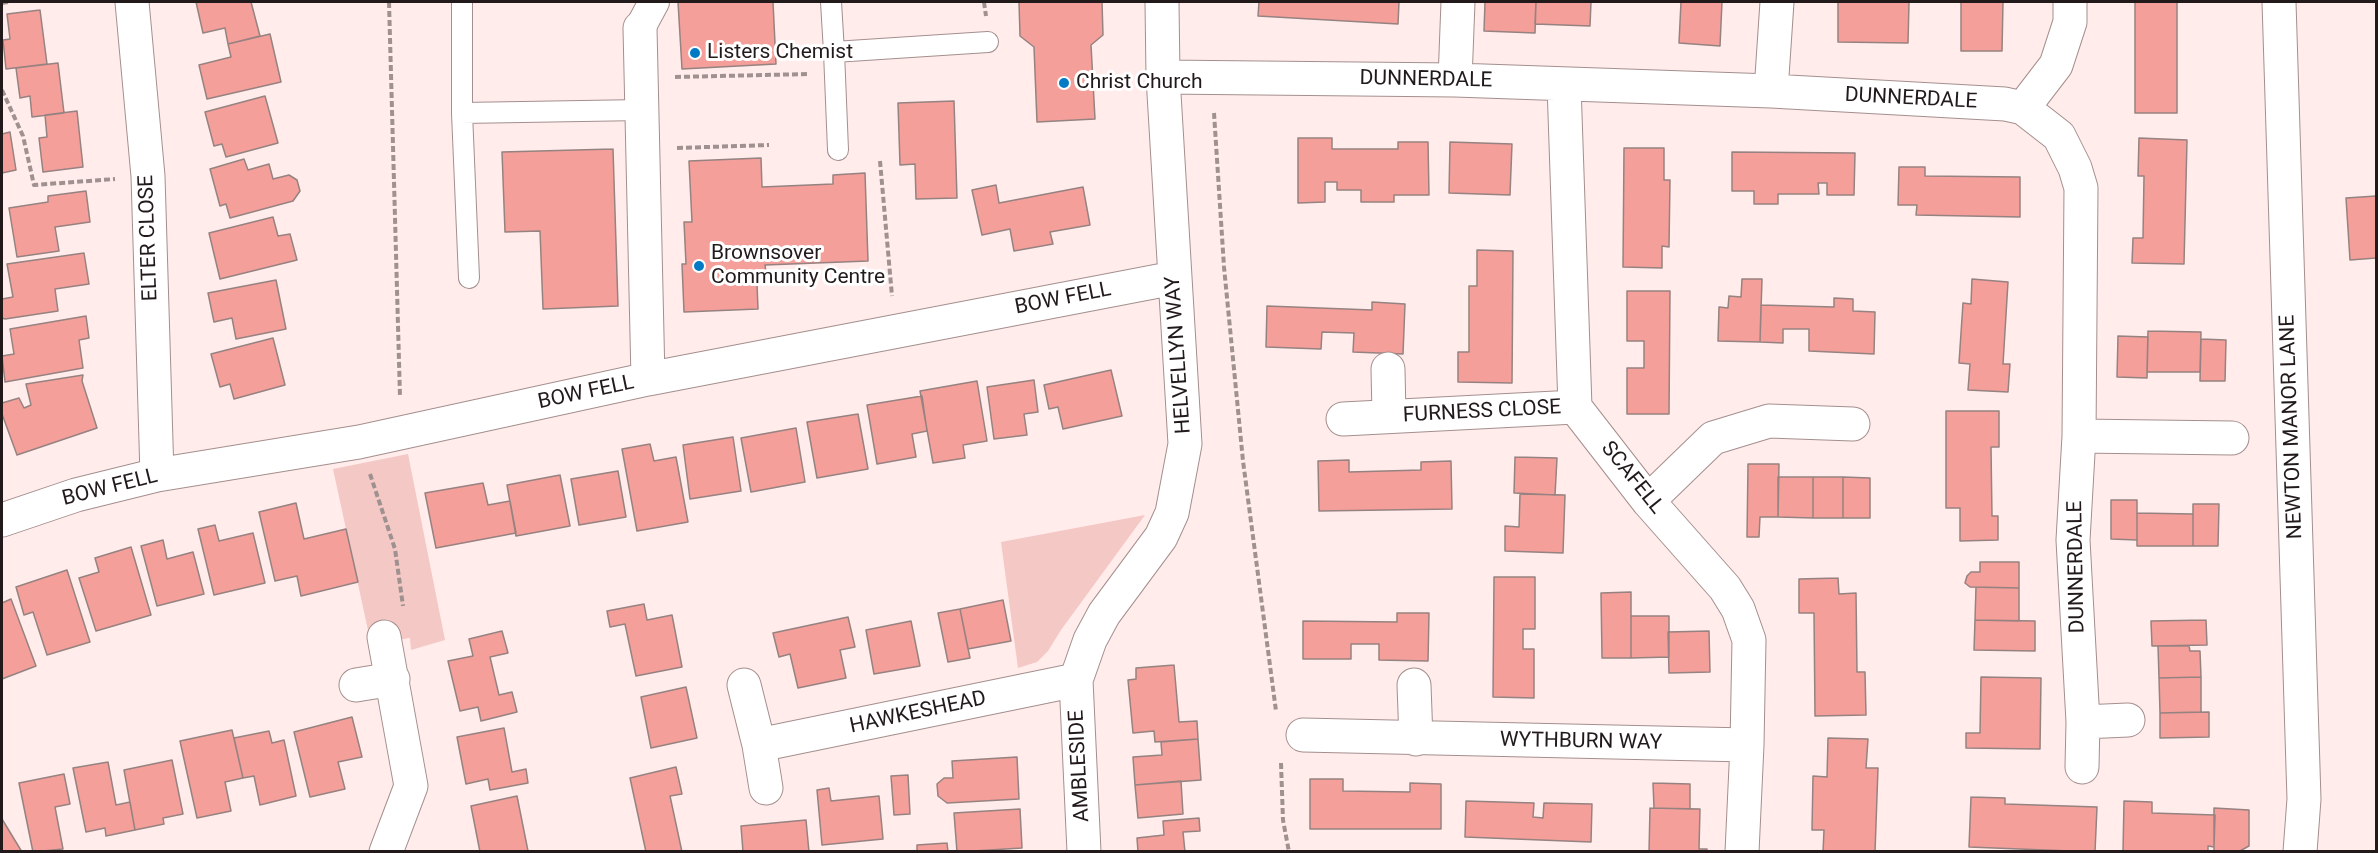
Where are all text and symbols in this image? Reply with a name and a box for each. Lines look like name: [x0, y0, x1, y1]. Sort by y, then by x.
place label: Listers Chemist: [707, 40, 853, 66]
marker: Listers Chemist: [688, 46, 702, 60]
street label: DUNNERDALE: [1359, 66, 1493, 94]
place label: Christ Church: [1076, 70, 1203, 96]
marker: Christ Church: [1057, 76, 1071, 90]
street label: DUNNERDALE: [1844, 83, 1978, 115]
street label: ELTER CLOSE: [134, 174, 164, 302]
place label: Brownsover Community Centre: [711, 241, 885, 291]
marker: Brownsover Community Centre: [692, 259, 706, 273]
street label: HELVELLYN WAY: [1161, 275, 1197, 435]
street label: BOW FELL: [1013, 277, 1113, 321]
street label: NEWTON MANOR LANE: [2275, 314, 2309, 540]
street label: BOW FELL: [536, 371, 636, 415]
street label: FURNESS CLOSE: [1402, 395, 1562, 429]
street label: SCAFELL: [1595, 437, 1669, 519]
street label: BOW FELL: [60, 464, 160, 512]
street label: DUNNERDALE: [2063, 500, 2091, 634]
street label: HAWKESHEAD: [848, 686, 988, 740]
street label: AMBLESIDE: [1064, 709, 1096, 823]
street label: WYTHBURN WAY: [1500, 728, 1662, 756]

